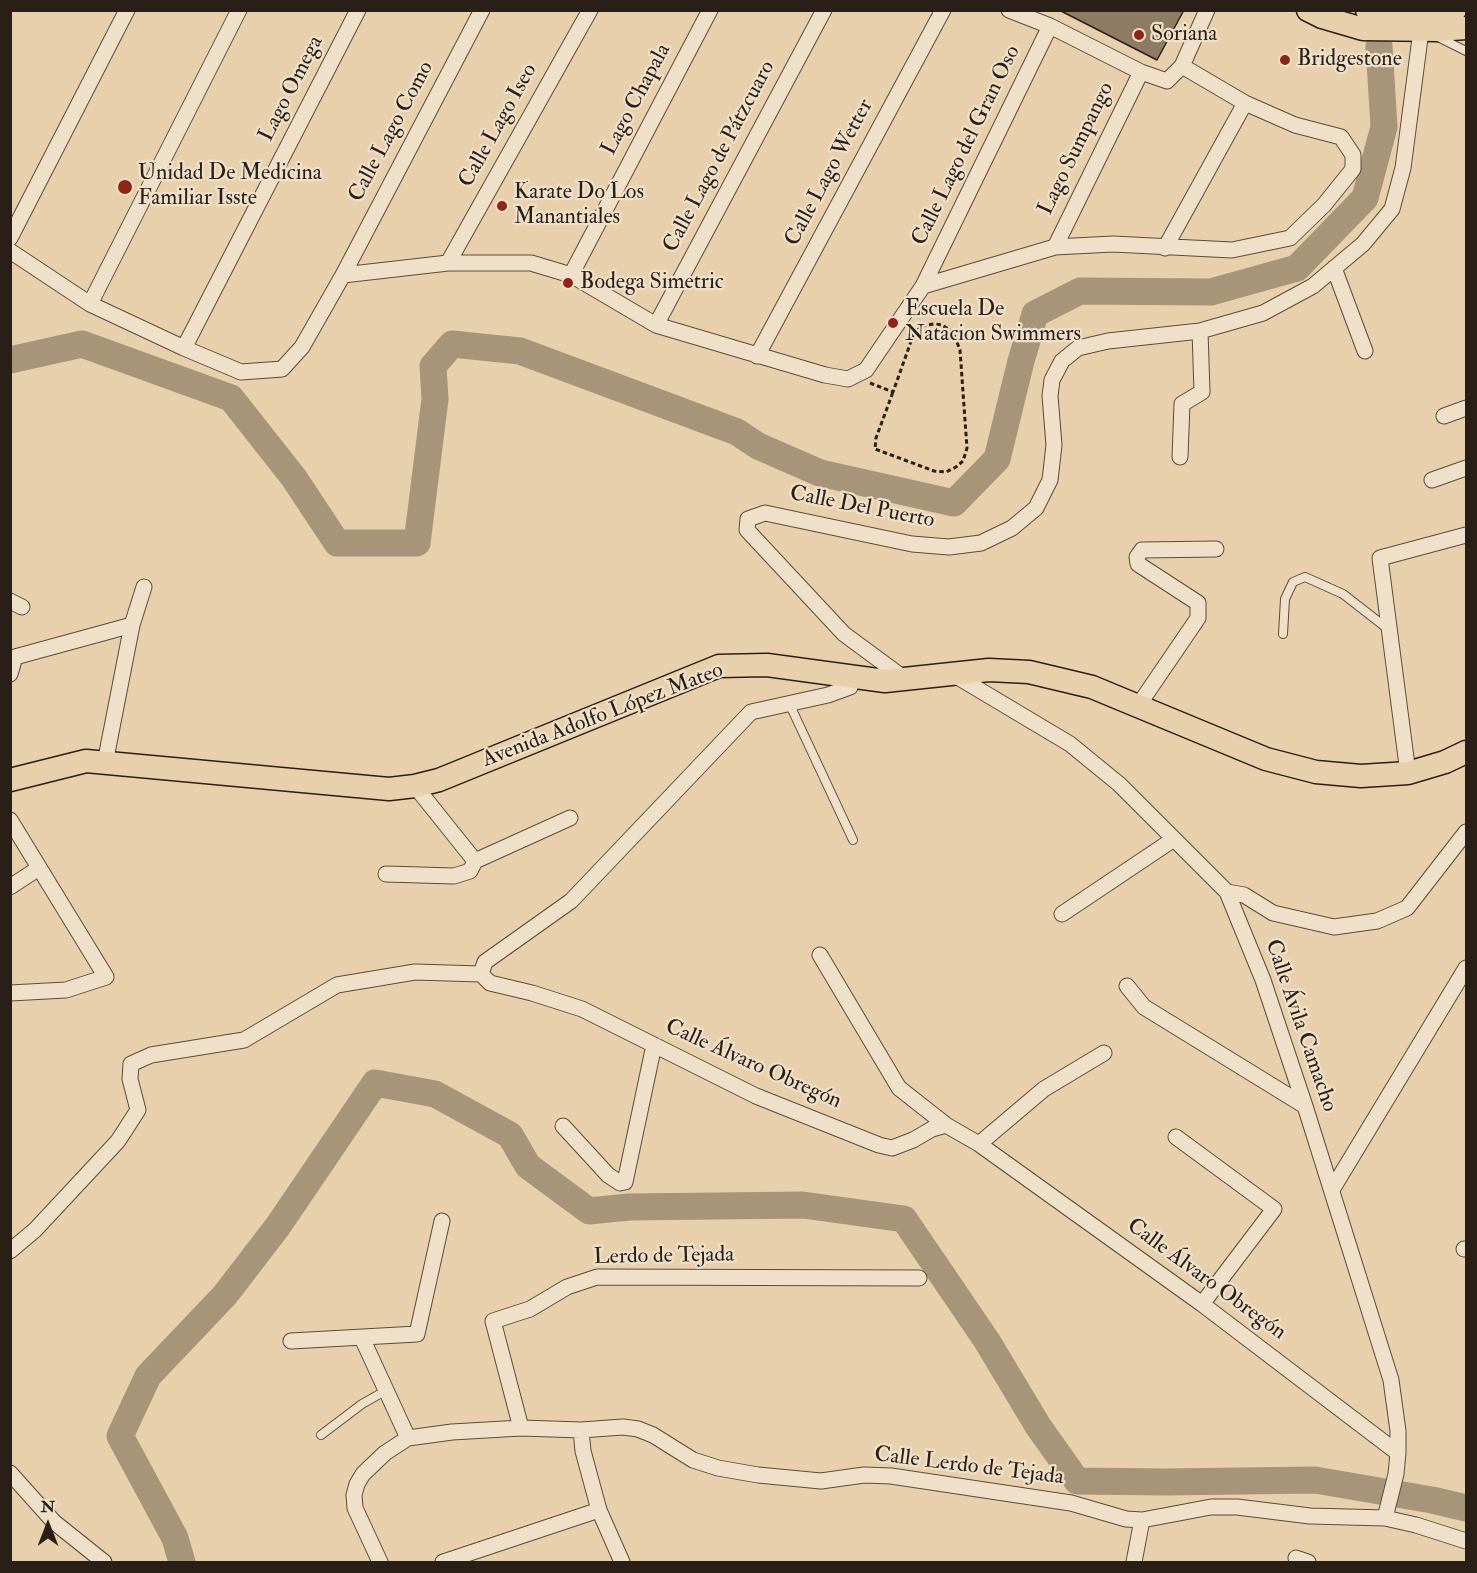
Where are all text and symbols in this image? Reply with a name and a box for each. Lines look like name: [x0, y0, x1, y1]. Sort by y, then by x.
place label: Soriana: [1151, 22, 1217, 48]
marker: Soriana: [1132, 28, 1146, 42]
street label: Lago Omega: [254, 32, 330, 146]
street label: Lago Chapala: [597, 40, 677, 160]
street label: Calle Lago del Gran Oso: [907, 42, 1027, 250]
place label: Bridgestone: [1297, 47, 1402, 73]
marker: Bridgestone: [1278, 53, 1292, 67]
street label: Calle Lago Como: [344, 57, 440, 207]
street label: Calle Lago de Pátzcuaro: [658, 57, 782, 257]
street label: Calle Lago Iseo: [454, 60, 544, 192]
street label: Lago Sumpango: [1033, 78, 1121, 220]
street label: Calle Lago Wetter: [780, 95, 880, 251]
place label: Unidad De Medicina Familiar Isste: [138, 161, 322, 212]
marker: Unidad De Medicina Familiar Isste: [116, 178, 134, 196]
place label: Karate Do Los Manantiales: [514, 180, 644, 231]
marker: Karate Do Los Manantiales: [495, 199, 509, 213]
place label: Bodega Simetric: [580, 270, 724, 296]
marker: Bodega Simetric: [561, 276, 575, 290]
place label: Escuela De Natacion Swimmers: [905, 297, 1081, 348]
marker: Escuela De Natacion Swimmers: [886, 316, 900, 330]
street label: Calle Del Puerto: [787, 481, 937, 535]
street label: Avenida Adolfo López Mateo: [479, 658, 727, 774]
street label: Calle Ávila Camacho: [1258, 936, 1342, 1116]
street label: Calle Álvaro Obregón: [661, 1014, 845, 1116]
street label: Calle Álvaro Obregón: [1121, 1213, 1291, 1347]
street label: Lerdo de Tejada: [593, 1243, 735, 1271]
street label: Calle Lerdo de Tejada: [873, 1442, 1065, 1492]
north arrow: [18, 1495, 78, 1555]
text: N: [41, 1497, 55, 1517]

